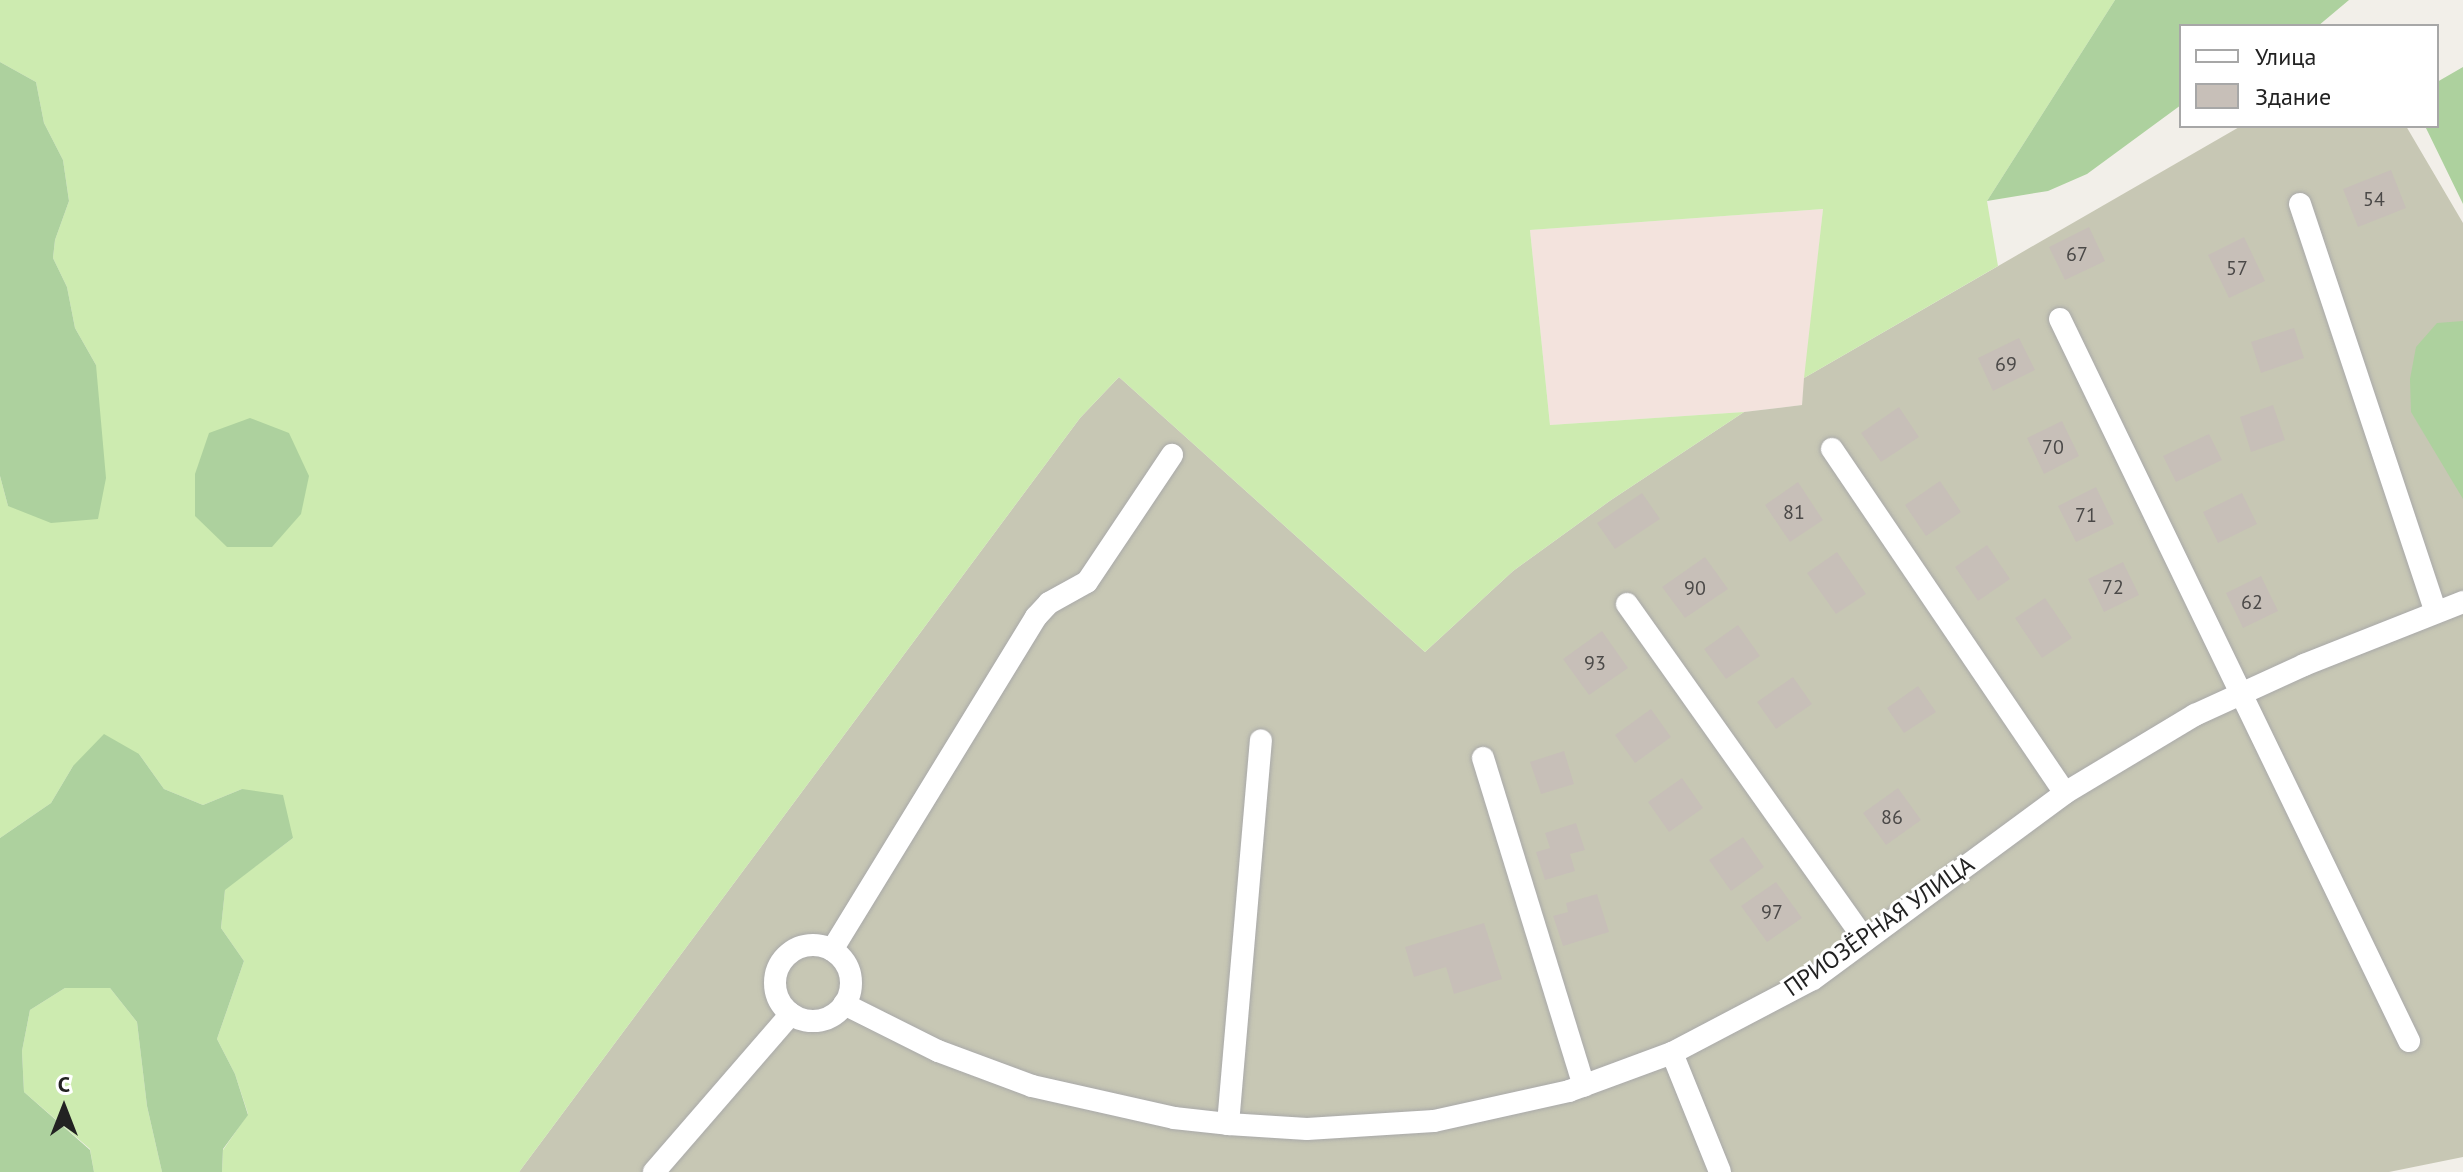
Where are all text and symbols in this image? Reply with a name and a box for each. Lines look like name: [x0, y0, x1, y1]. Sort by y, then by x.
legend: [2179, 24, 2439, 128]
text: Улица: [2255, 41, 2316, 72]
text: Здание: [2255, 81, 2331, 112]
house number: 54: [2363, 187, 2385, 211]
house number: 67: [2066, 242, 2088, 266]
house number: 57: [2226, 256, 2248, 280]
house number: 69: [1995, 352, 2017, 376]
house number: 70: [2042, 435, 2064, 459]
house number: 81: [1783, 500, 1805, 524]
house number: 71: [2075, 503, 2097, 527]
house number: 72: [2102, 575, 2124, 599]
house number: 90: [1684, 576, 1706, 600]
house number: 62: [2241, 590, 2263, 614]
house number: 93: [1584, 651, 1606, 675]
house number: 86: [1881, 805, 1903, 829]
street label: ПРИОЗЁРНАЯ УЛИЦА: [1778, 849, 1980, 1003]
house number: 97: [1761, 900, 1783, 924]
north arrow: [24, 1068, 104, 1148]
text: С: [58, 1070, 70, 1098]

